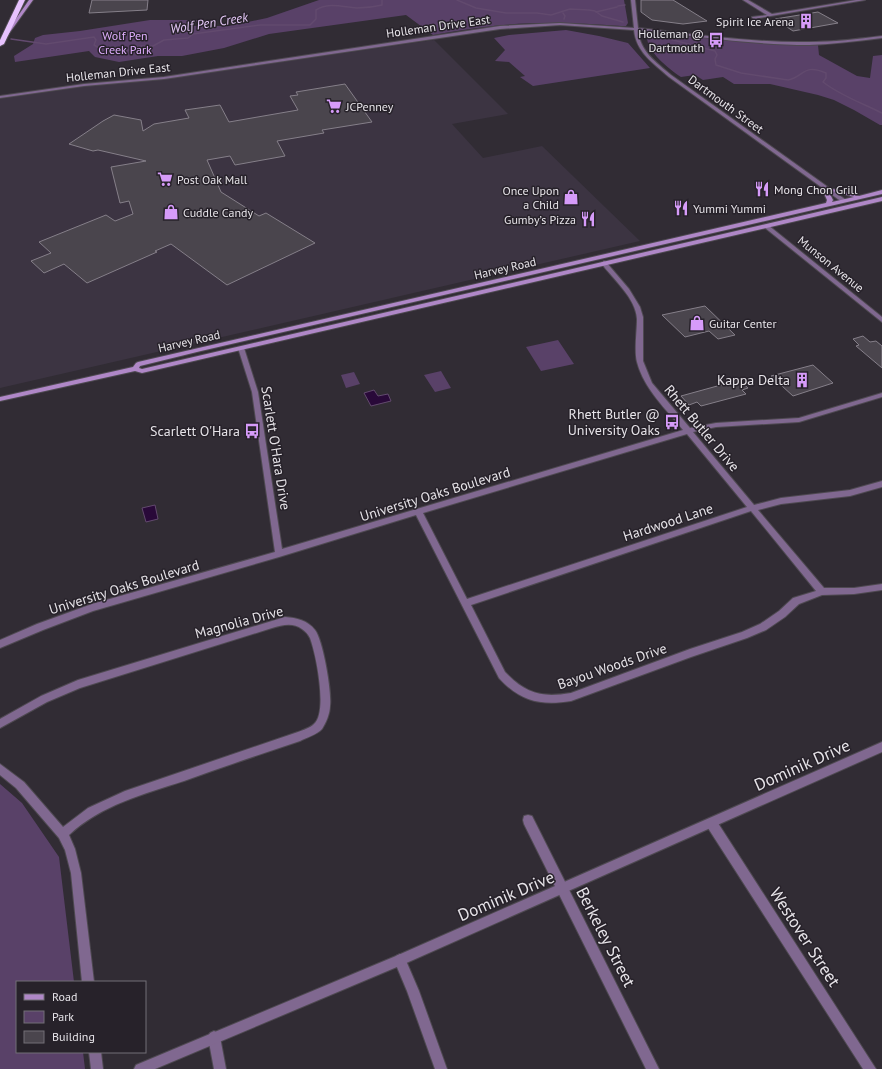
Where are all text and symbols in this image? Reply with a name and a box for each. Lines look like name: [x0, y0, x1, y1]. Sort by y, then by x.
water label: Wolf Pen Creek: [169, 8, 250, 38]
street label: Holleman Drive East: [385, 11, 491, 41]
building icon: Spirit Ice Arena: [797, 12, 815, 30]
place label: Spirit Ice Arena: [716, 14, 794, 29]
place label: Holleman @ Dartmouth: [638, 26, 704, 55]
park label: Wolf Pen Creek Park: [98, 28, 152, 57]
bus stop icon: Holleman @ Dartmouth: [707, 31, 725, 49]
street label: Holleman Drive East: [65, 59, 171, 85]
street label: Dartmouth Street: [685, 72, 767, 136]
supermarket icon: JCPenney: [325, 97, 343, 115]
place label: JCPenney: [345, 99, 394, 114]
supermarket icon: Post Oak Mall: [156, 170, 174, 188]
place label: Post Oak Mall: [177, 172, 248, 187]
restaurant icon: Mong Chon Grill: [753, 180, 771, 198]
place label: Mong Chon Grill: [774, 182, 858, 197]
place label: Once Upon a Child: [502, 183, 559, 212]
shop icon: Once Upon a Child: [562, 188, 580, 206]
restaurant icon: Yummi Yummi: [672, 199, 690, 217]
place label: Yummi Yummi: [693, 201, 766, 216]
shop icon: Cuddle Candy: [162, 203, 180, 221]
place label: Cuddle Candy: [183, 205, 253, 220]
restaurant icon: Gumby’s Pizza: [579, 210, 597, 228]
place label: Gumby’s Pizza: [504, 212, 576, 227]
street label: Munson Avenue: [795, 233, 867, 295]
street label: Harvey Road: [472, 254, 538, 282]
shop icon: Guitar Center: [688, 314, 706, 332]
place label: Guitar Center: [709, 316, 777, 331]
street label: Harvey Road: [156, 327, 222, 355]
place label: Kappa Delta: [717, 371, 790, 389]
building icon: Kappa Delta: [793, 371, 811, 389]
street label: Rhett Butler Drive: [660, 381, 744, 475]
street label: Scarlett O'Hara Drive: [257, 385, 295, 511]
place label: Rhett Butler @ University Oaks: [568, 405, 660, 439]
bus stop icon: Rhett Butler @ University Oaks: [663, 413, 681, 431]
place label: Scarlett O'Hara: [150, 422, 240, 440]
bus stop icon: Scarlett O'Hara: [243, 422, 261, 440]
street label: University Oaks Boulevard: [358, 463, 512, 525]
street label: Hardwood Lane: [621, 499, 715, 545]
street label: University Oaks Boulevard: [47, 556, 201, 618]
street label: Magnolia Drive: [193, 602, 285, 642]
street label: Bayou Woods Drive: [555, 639, 669, 693]
street label: Dominik Drive: [751, 734, 853, 796]
street label: Dominik Drive: [454, 866, 558, 926]
street label: Berkeley Street: [571, 883, 641, 991]
street label: Westover Street: [765, 883, 845, 991]
legend: [16, 981, 146, 1053]
text: Road: [52, 989, 77, 1004]
text: Park: [52, 1009, 74, 1024]
text: Building: [52, 1029, 95, 1044]

